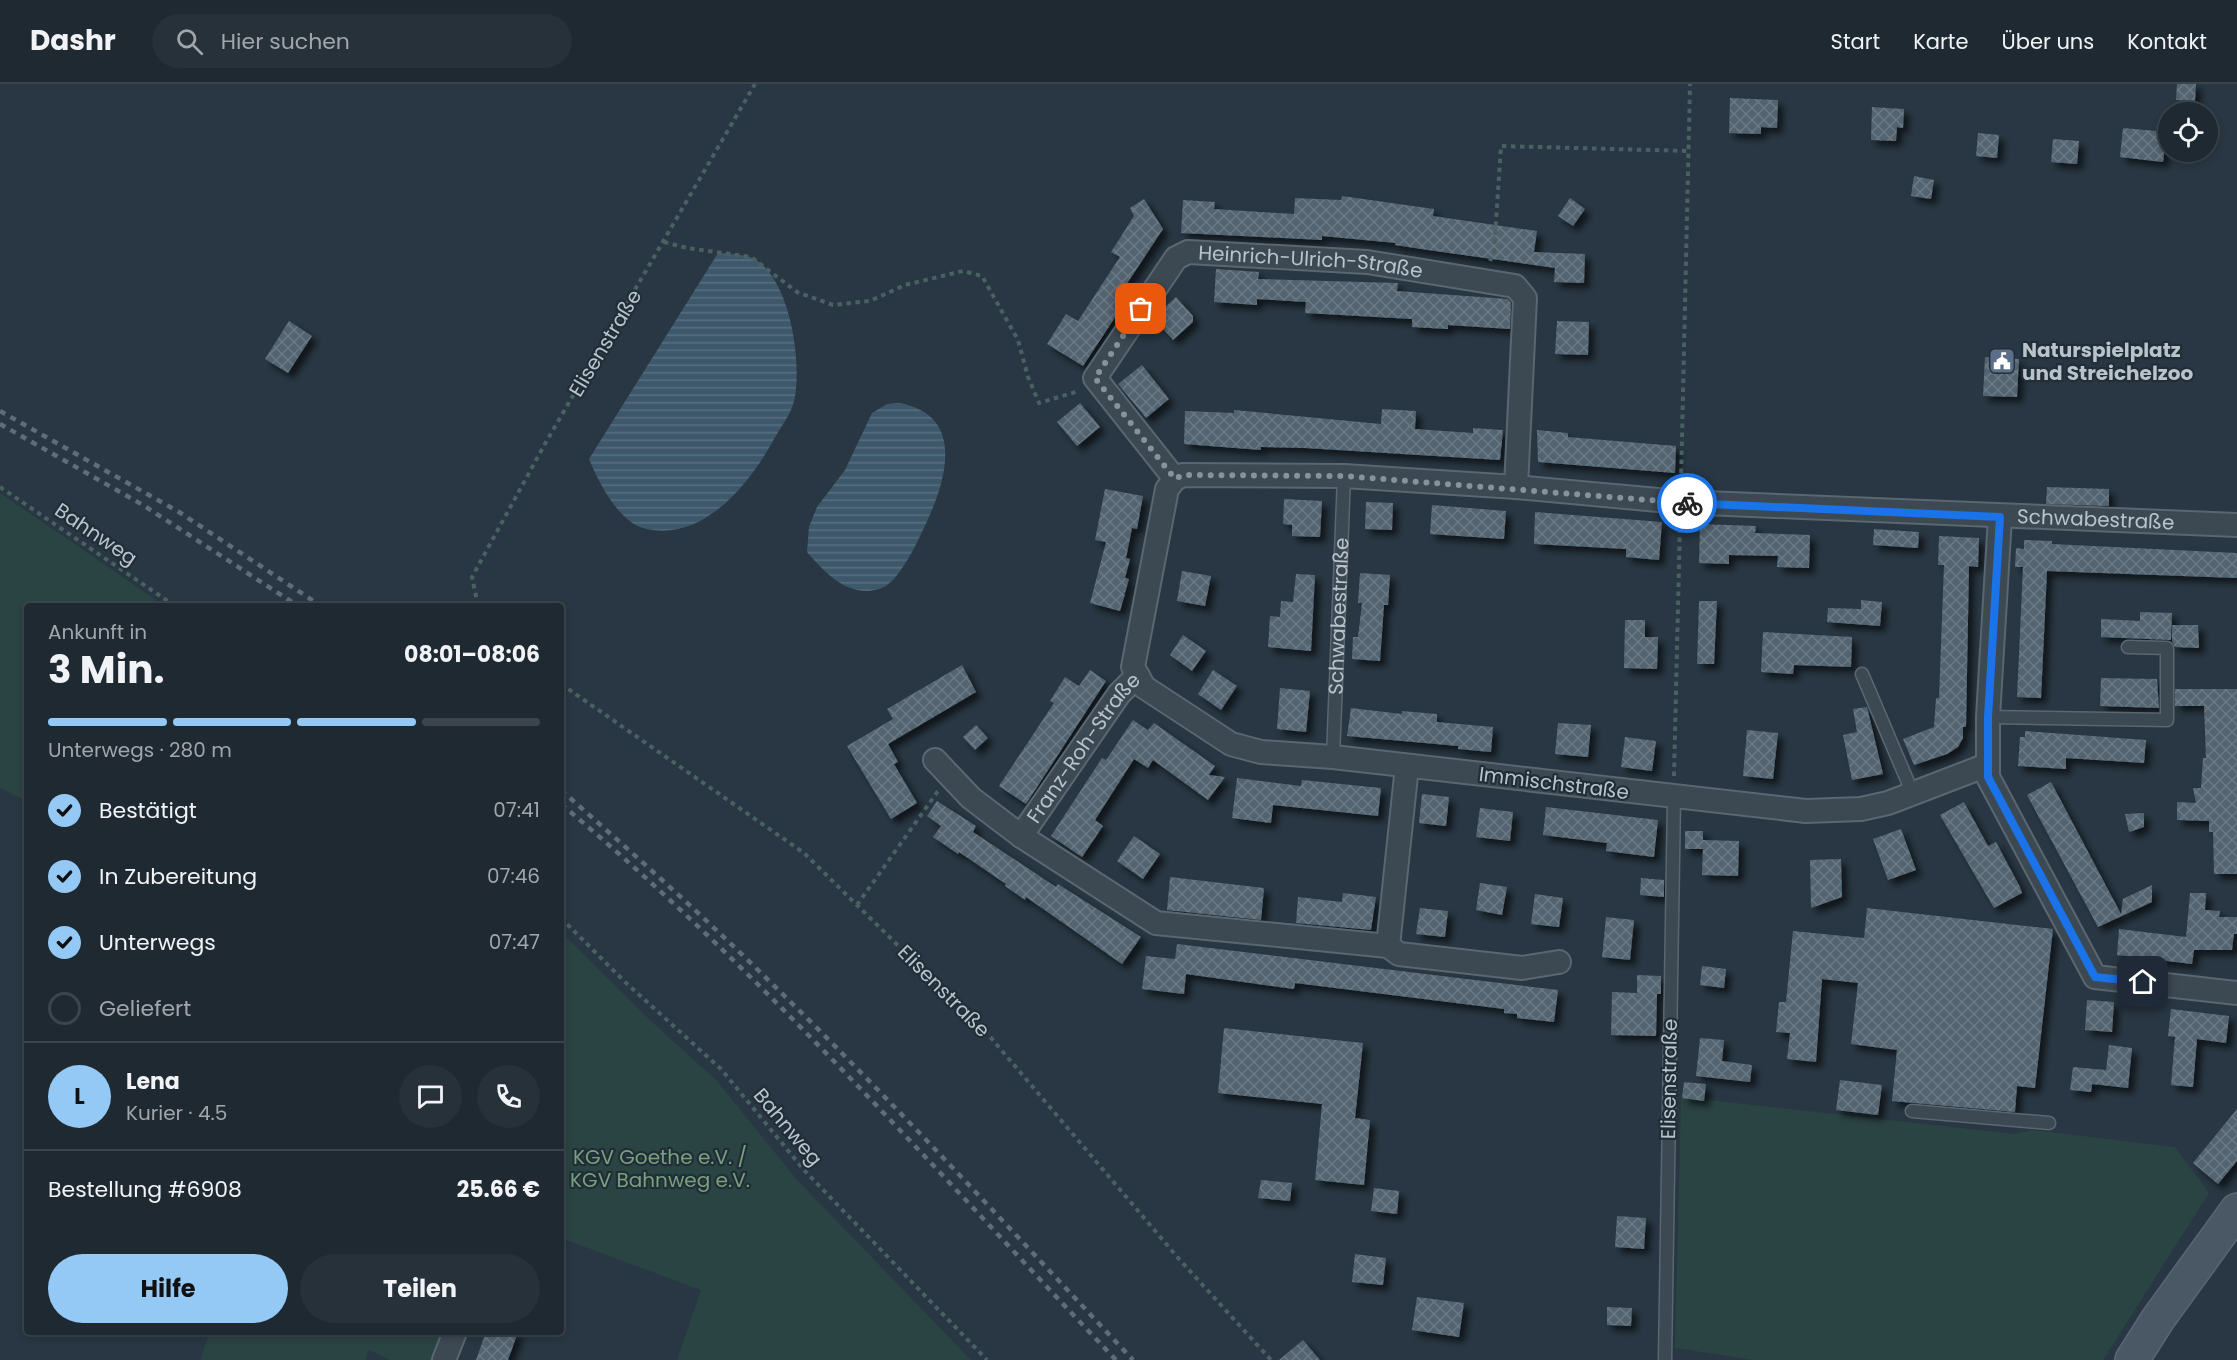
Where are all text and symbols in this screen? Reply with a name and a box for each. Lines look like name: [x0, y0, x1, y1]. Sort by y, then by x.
search box: [152, 14, 572, 68]
text: Dashr: [30, 21, 116, 60]
icon: search: [173, 25, 206, 58]
text: Hier suchen: [221, 26, 350, 57]
text: Start: [1831, 27, 1880, 56]
text: Karte: [1913, 27, 1969, 56]
text: Über uns: [2002, 27, 2094, 56]
text: Kontakt: [2127, 27, 2207, 56]
map controls: [2158, 102, 2218, 162]
button: locate: [2158, 102, 2218, 162]
street label: Heinrich-Ulrich-Straße: [1198, 239, 1425, 285]
pin: [1115, 283, 1166, 334]
street label: Elisenstraße: [562, 284, 648, 402]
icon: bag: [1124, 292, 1157, 325]
place label: Naturspielplatz und Streichelzoo: [2022, 336, 2193, 387]
public building icon: Naturspielplatz und Streichelzoo: [1987, 346, 2017, 376]
courier: [1657, 473, 1717, 533]
icon: bike: [1671, 487, 1704, 520]
street label: Bahnweg: [49, 496, 143, 572]
street label: Schwabestraße: [2017, 502, 2175, 536]
street label: Schwabestraße: [1321, 537, 1356, 695]
text: Ankunft in: [48, 618, 147, 646]
text: 08:01–08:06: [404, 639, 540, 670]
text: 3 Min.: [48, 642, 164, 697]
street label: Franz-Roh-Straße: [1020, 666, 1147, 829]
text: Unterwegs · 280 m: [48, 736, 232, 764]
street label: Immischstraße: [1477, 760, 1631, 806]
icon: check: [48, 794, 81, 827]
text: Bestätigt: [99, 795, 197, 826]
text: 07:41: [493, 796, 540, 824]
icon: check: [48, 860, 81, 893]
text: In Zubereitung: [99, 861, 257, 892]
text: 07:46: [487, 862, 540, 890]
icon: check: [48, 926, 81, 959]
text: Unterwegs: [99, 927, 216, 958]
text: 07:47: [489, 928, 540, 956]
street label: Elisenstraße: [892, 939, 996, 1043]
pin: [2117, 956, 2168, 1007]
icon: home: [2126, 965, 2159, 998]
text: Geliefert: [99, 993, 191, 1024]
street label: Elisenstraße: [1654, 1019, 1684, 1139]
button: chat: [399, 1065, 462, 1128]
button: phone: [477, 1065, 540, 1128]
text: Lena: [126, 1066, 180, 1097]
text: L: [74, 1081, 85, 1112]
street label: Bahnweg: [747, 1082, 829, 1172]
text: Kurier · 4.5: [126, 1099, 227, 1127]
park label: KGV Goethe e.V. / KGV Bahnweg e.V.: [570, 1143, 750, 1194]
text: Bestellung #6908: [48, 1174, 242, 1205]
text: 25.66 €: [457, 1174, 540, 1205]
button: Hilfe: [48, 1254, 288, 1323]
button: Teilen: [300, 1254, 540, 1323]

